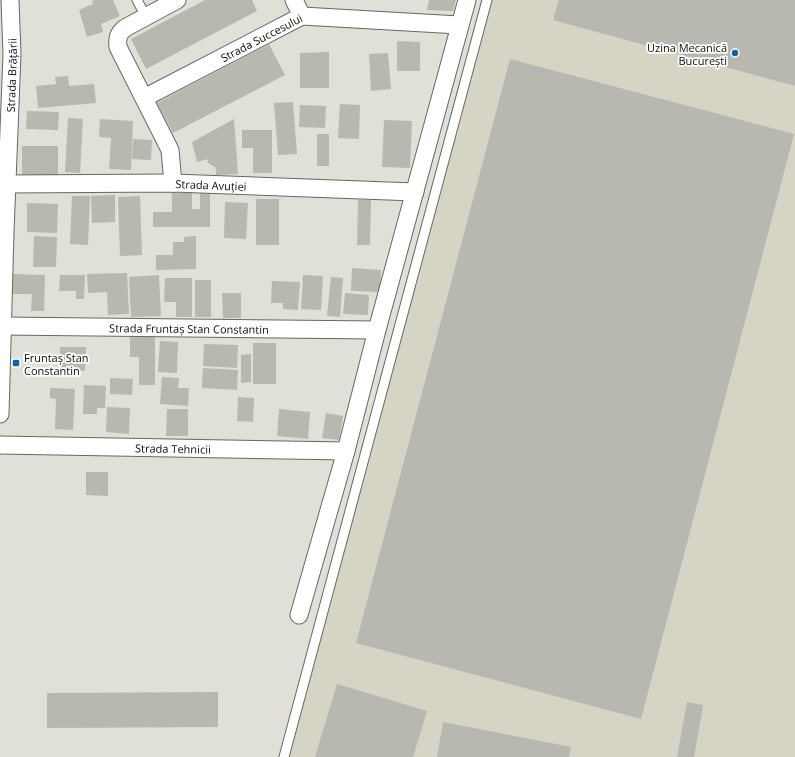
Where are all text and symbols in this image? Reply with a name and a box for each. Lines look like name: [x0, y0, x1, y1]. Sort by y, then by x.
street label: Strada Succesului: [218, 10, 305, 65]
street label: Strada Brățării: [2, 38, 20, 113]
place label: Uzina Mecanică București: [647, 40, 727, 68]
marker: Uzina Mecanică București: [730, 48, 740, 58]
street label: Strada Avuției: [175, 176, 247, 193]
street label: Strada Fruntaș Stan Constantin: [109, 320, 269, 336]
place label: Fruntaș Stan Constantin: [24, 350, 89, 378]
marker: Fruntaș Stan Constantin: [11, 358, 21, 368]
street label: Strada Tehnicii: [135, 440, 211, 456]

